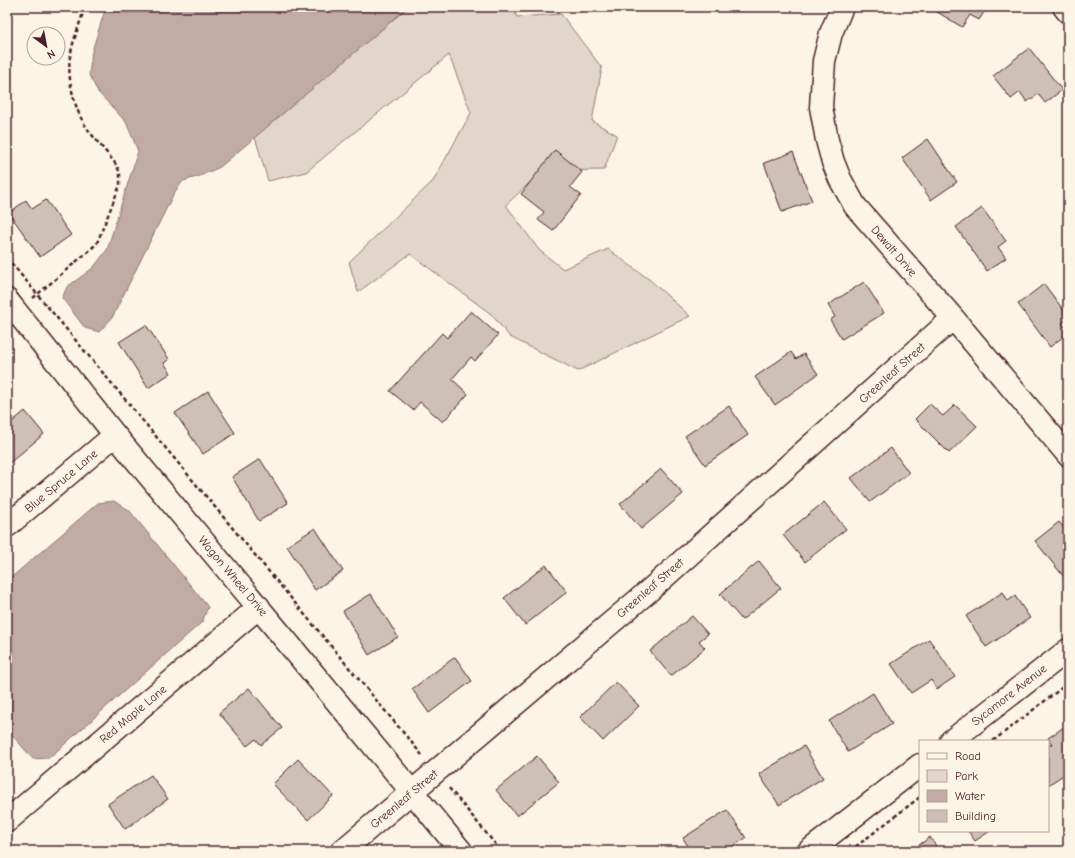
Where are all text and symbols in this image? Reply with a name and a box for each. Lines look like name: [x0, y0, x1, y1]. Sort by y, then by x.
north arrow: [26, 26, 66, 66]
text: N: [45, 47, 58, 61]
street label: Dewalt Drive: [868, 223, 920, 279]
street label: Greenleaf Street: [856, 339, 928, 406]
street label: Blue Spruce Lane: [22, 447, 100, 515]
street label: Wagon Wheel Drive: [195, 533, 271, 619]
street label: Greenleaf Street: [614, 555, 687, 621]
street label: Sycamore Avenue: [969, 661, 1049, 729]
street label: Red Maple Lane: [97, 682, 169, 746]
legend: [919, 740, 1049, 832]
text: Road: [955, 749, 981, 763]
street label: Greenleaf Street: [367, 766, 441, 831]
text: Park: [955, 769, 978, 783]
text: Water: [955, 789, 985, 803]
text: Building: [955, 809, 996, 823]

